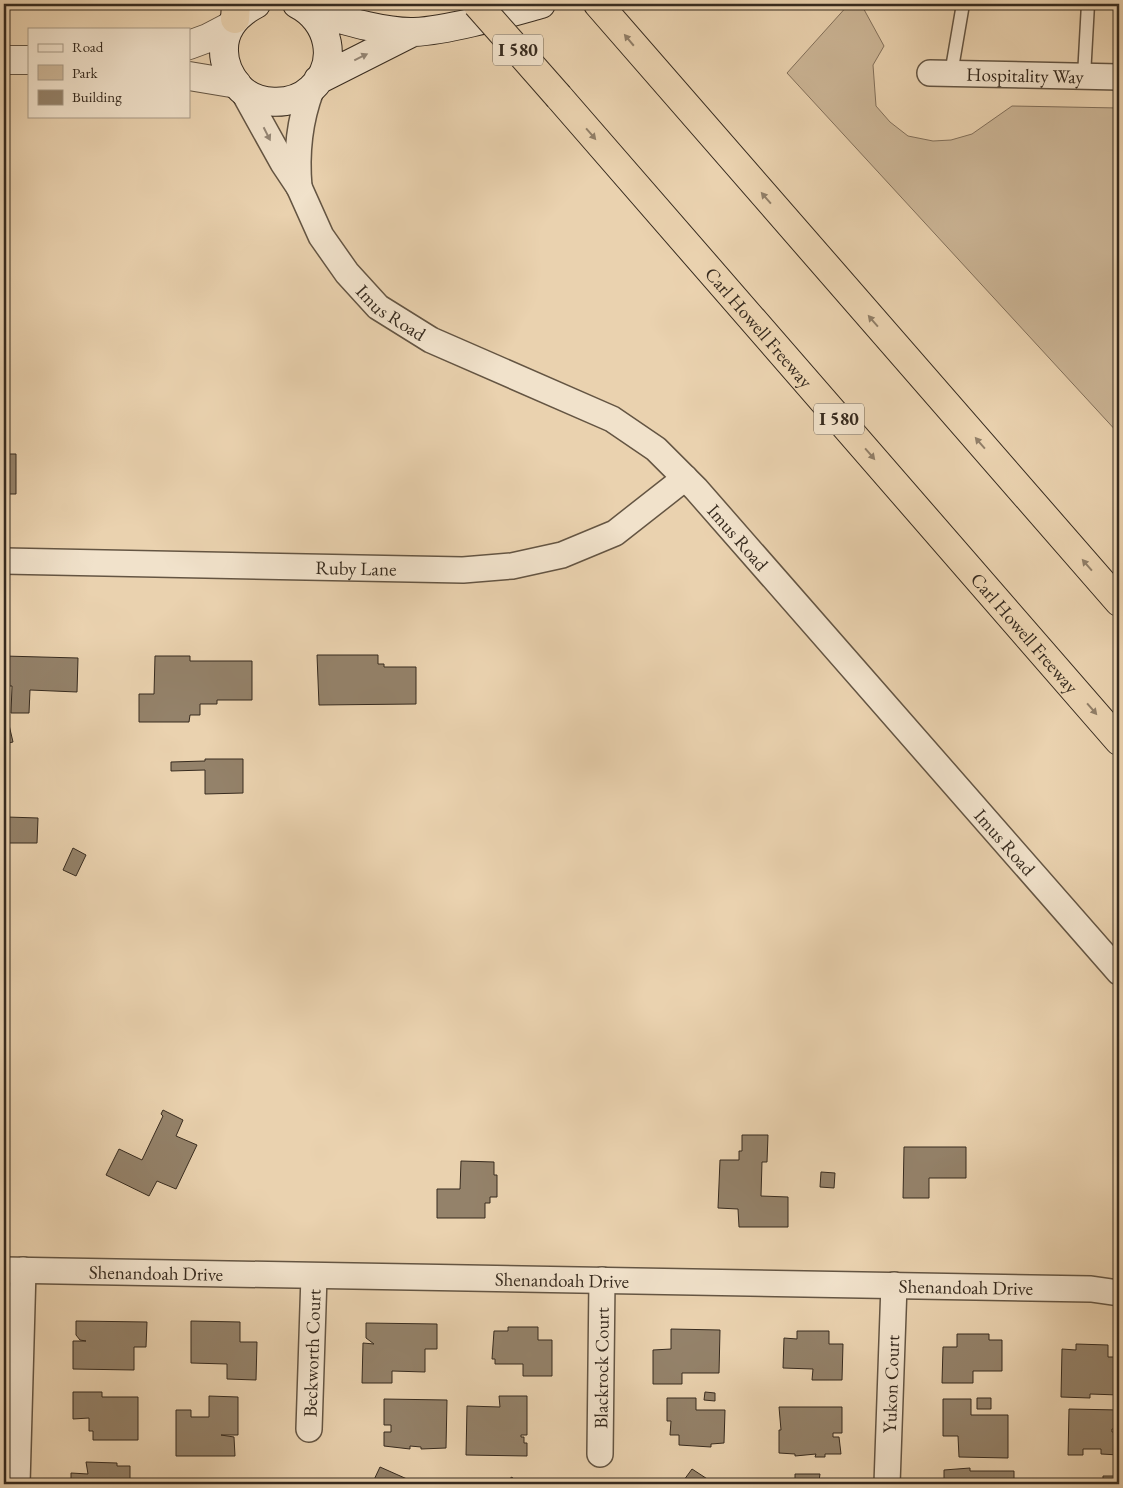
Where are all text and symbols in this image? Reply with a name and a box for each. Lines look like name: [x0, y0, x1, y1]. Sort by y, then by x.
legend: [28, 28, 190, 118]
road number: I 580: [493, 34, 543, 66]
one-way arrow: [623, 34, 634, 47]
text: Road: [72, 37, 104, 56]
one-way arrow: [354, 53, 369, 61]
street label: Hospitality Way: [966, 62, 1085, 89]
text: Park: [72, 63, 99, 82]
text: Building: [72, 87, 122, 106]
one-way arrow: [263, 127, 271, 141]
one-way arrow: [586, 127, 597, 140]
one-way arrow: [760, 193, 772, 205]
street label: Carl Howell Freeway: [699, 262, 819, 394]
street label: Imus Road: [350, 279, 431, 347]
one-way arrow: [867, 315, 879, 327]
road number: I 580: [814, 404, 864, 434]
one-way arrow: [974, 438, 986, 450]
one-way arrow: [864, 448, 876, 460]
street label: Imus Road: [702, 499, 774, 577]
street label: Ruby Lane: [315, 555, 397, 582]
one-way arrow: [1081, 560, 1093, 572]
street label: Carl Howell Freeway: [965, 567, 1084, 699]
one-way arrow: [1086, 702, 1097, 715]
street label: Imus Road: [969, 804, 1041, 881]
street label: Shenandoah Drive: [89, 1259, 223, 1287]
street label: Shenandoah Drive: [495, 1267, 629, 1294]
street label: Shenandoah Drive: [899, 1274, 1033, 1301]
street label: Beckworth Court: [297, 1289, 327, 1418]
street label: Blackrock Court: [588, 1307, 615, 1429]
street label: Yukon Court: [877, 1334, 905, 1434]

